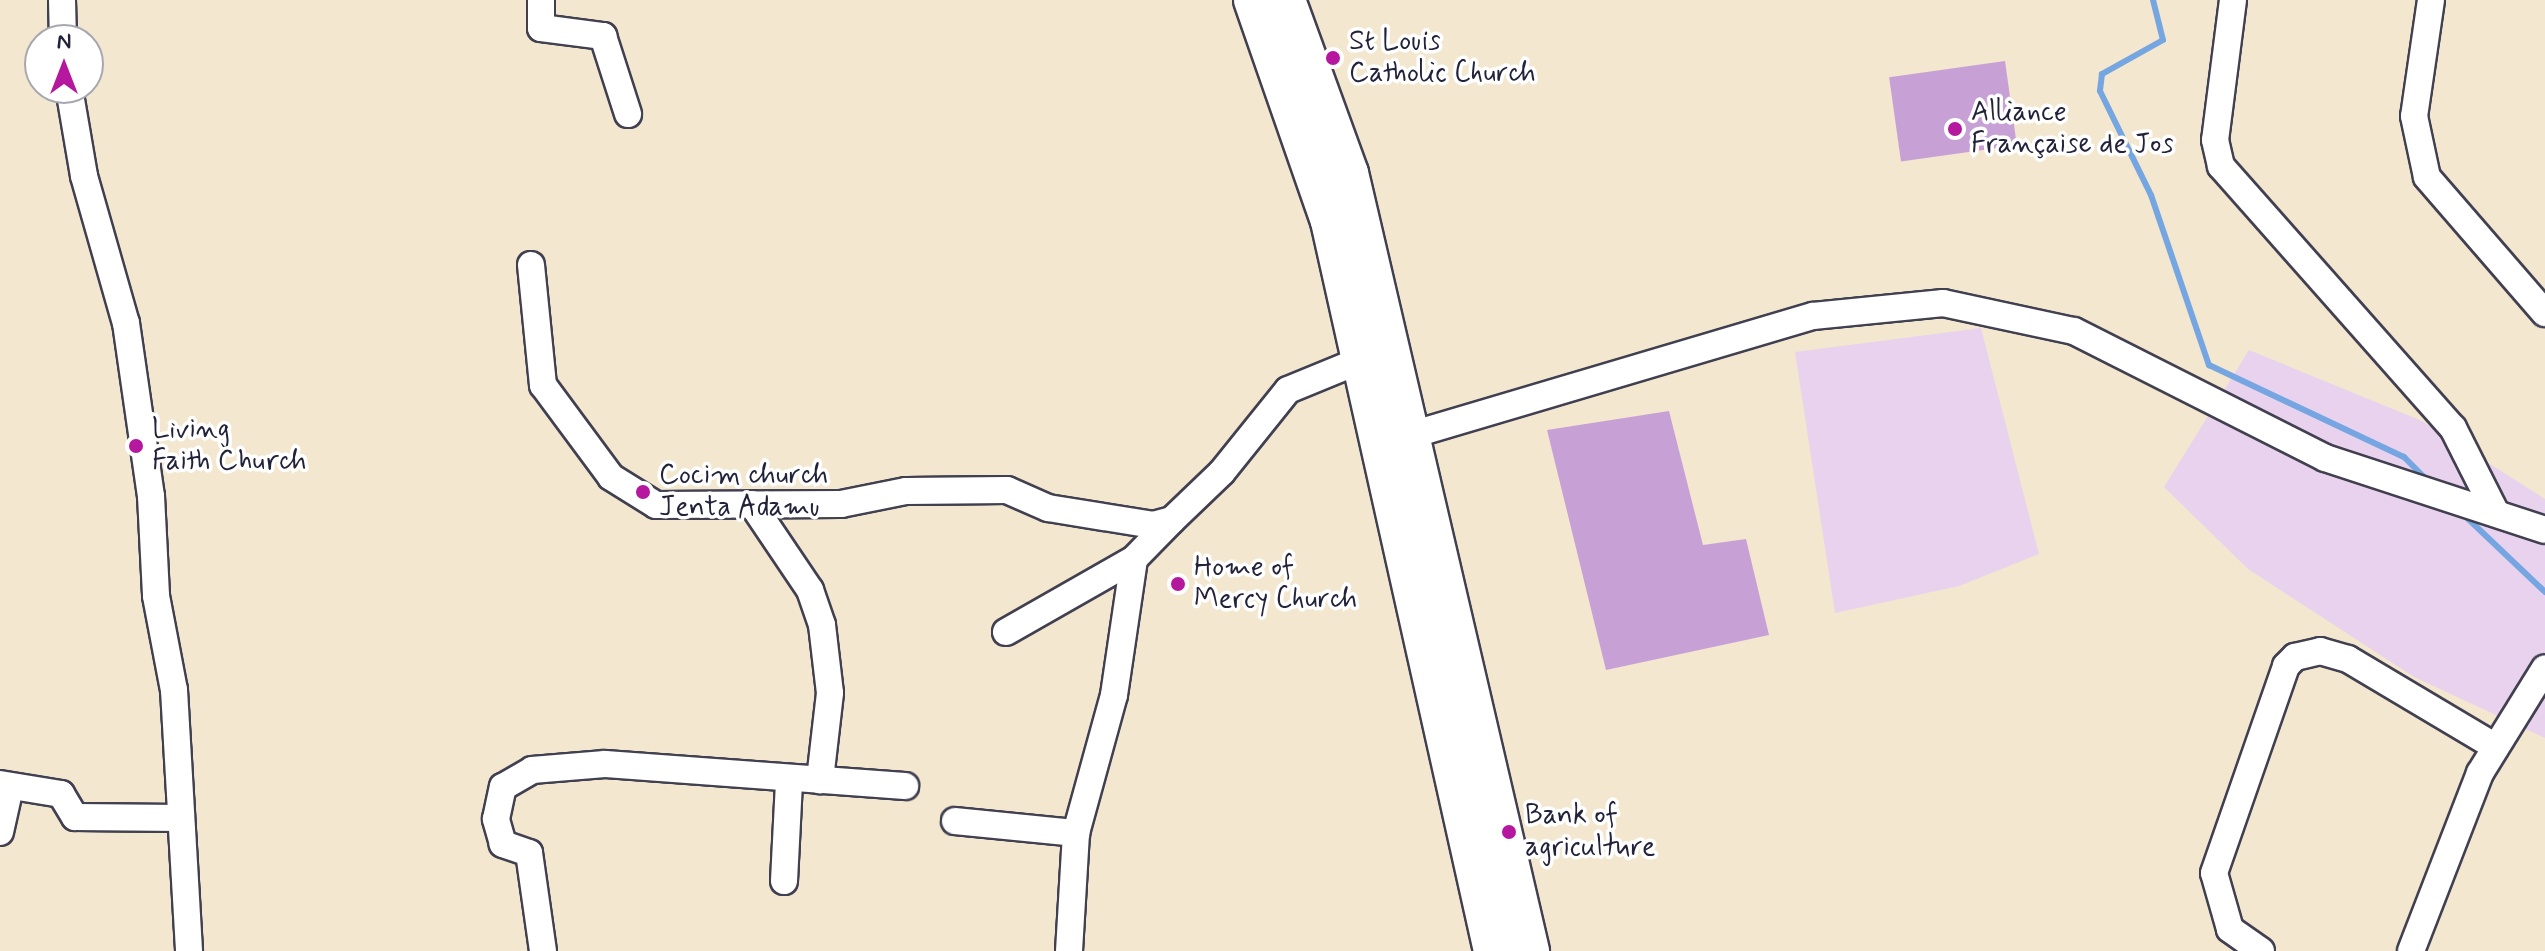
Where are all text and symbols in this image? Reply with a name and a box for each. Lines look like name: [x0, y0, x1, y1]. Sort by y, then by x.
north arrow: [24, 24, 104, 104]
place label: St Louis Catholic Church: [1349, 25, 1543, 91]
text: N: [57, 28, 71, 56]
marker: St Louis Catholic Church: [1324, 49, 1342, 67]
place label: Alliance Française de Jos: [1971, 96, 2173, 162]
marker: Alliance Française de Jos: [1946, 120, 1964, 138]
place label: Living Faith Church: [152, 413, 306, 479]
marker: Living Faith Church: [127, 437, 145, 455]
place label: Cocim church Jenta Adamu: [659, 459, 828, 525]
marker: Cocim church Jenta Adamu: [634, 483, 652, 501]
place label: Home of Mercy Church: [1194, 551, 1364, 617]
marker: Home of Mercy Church: [1169, 575, 1187, 593]
place label: Bank of agriculture: [1525, 799, 1656, 865]
marker: Bank of agriculture: [1500, 823, 1518, 841]

